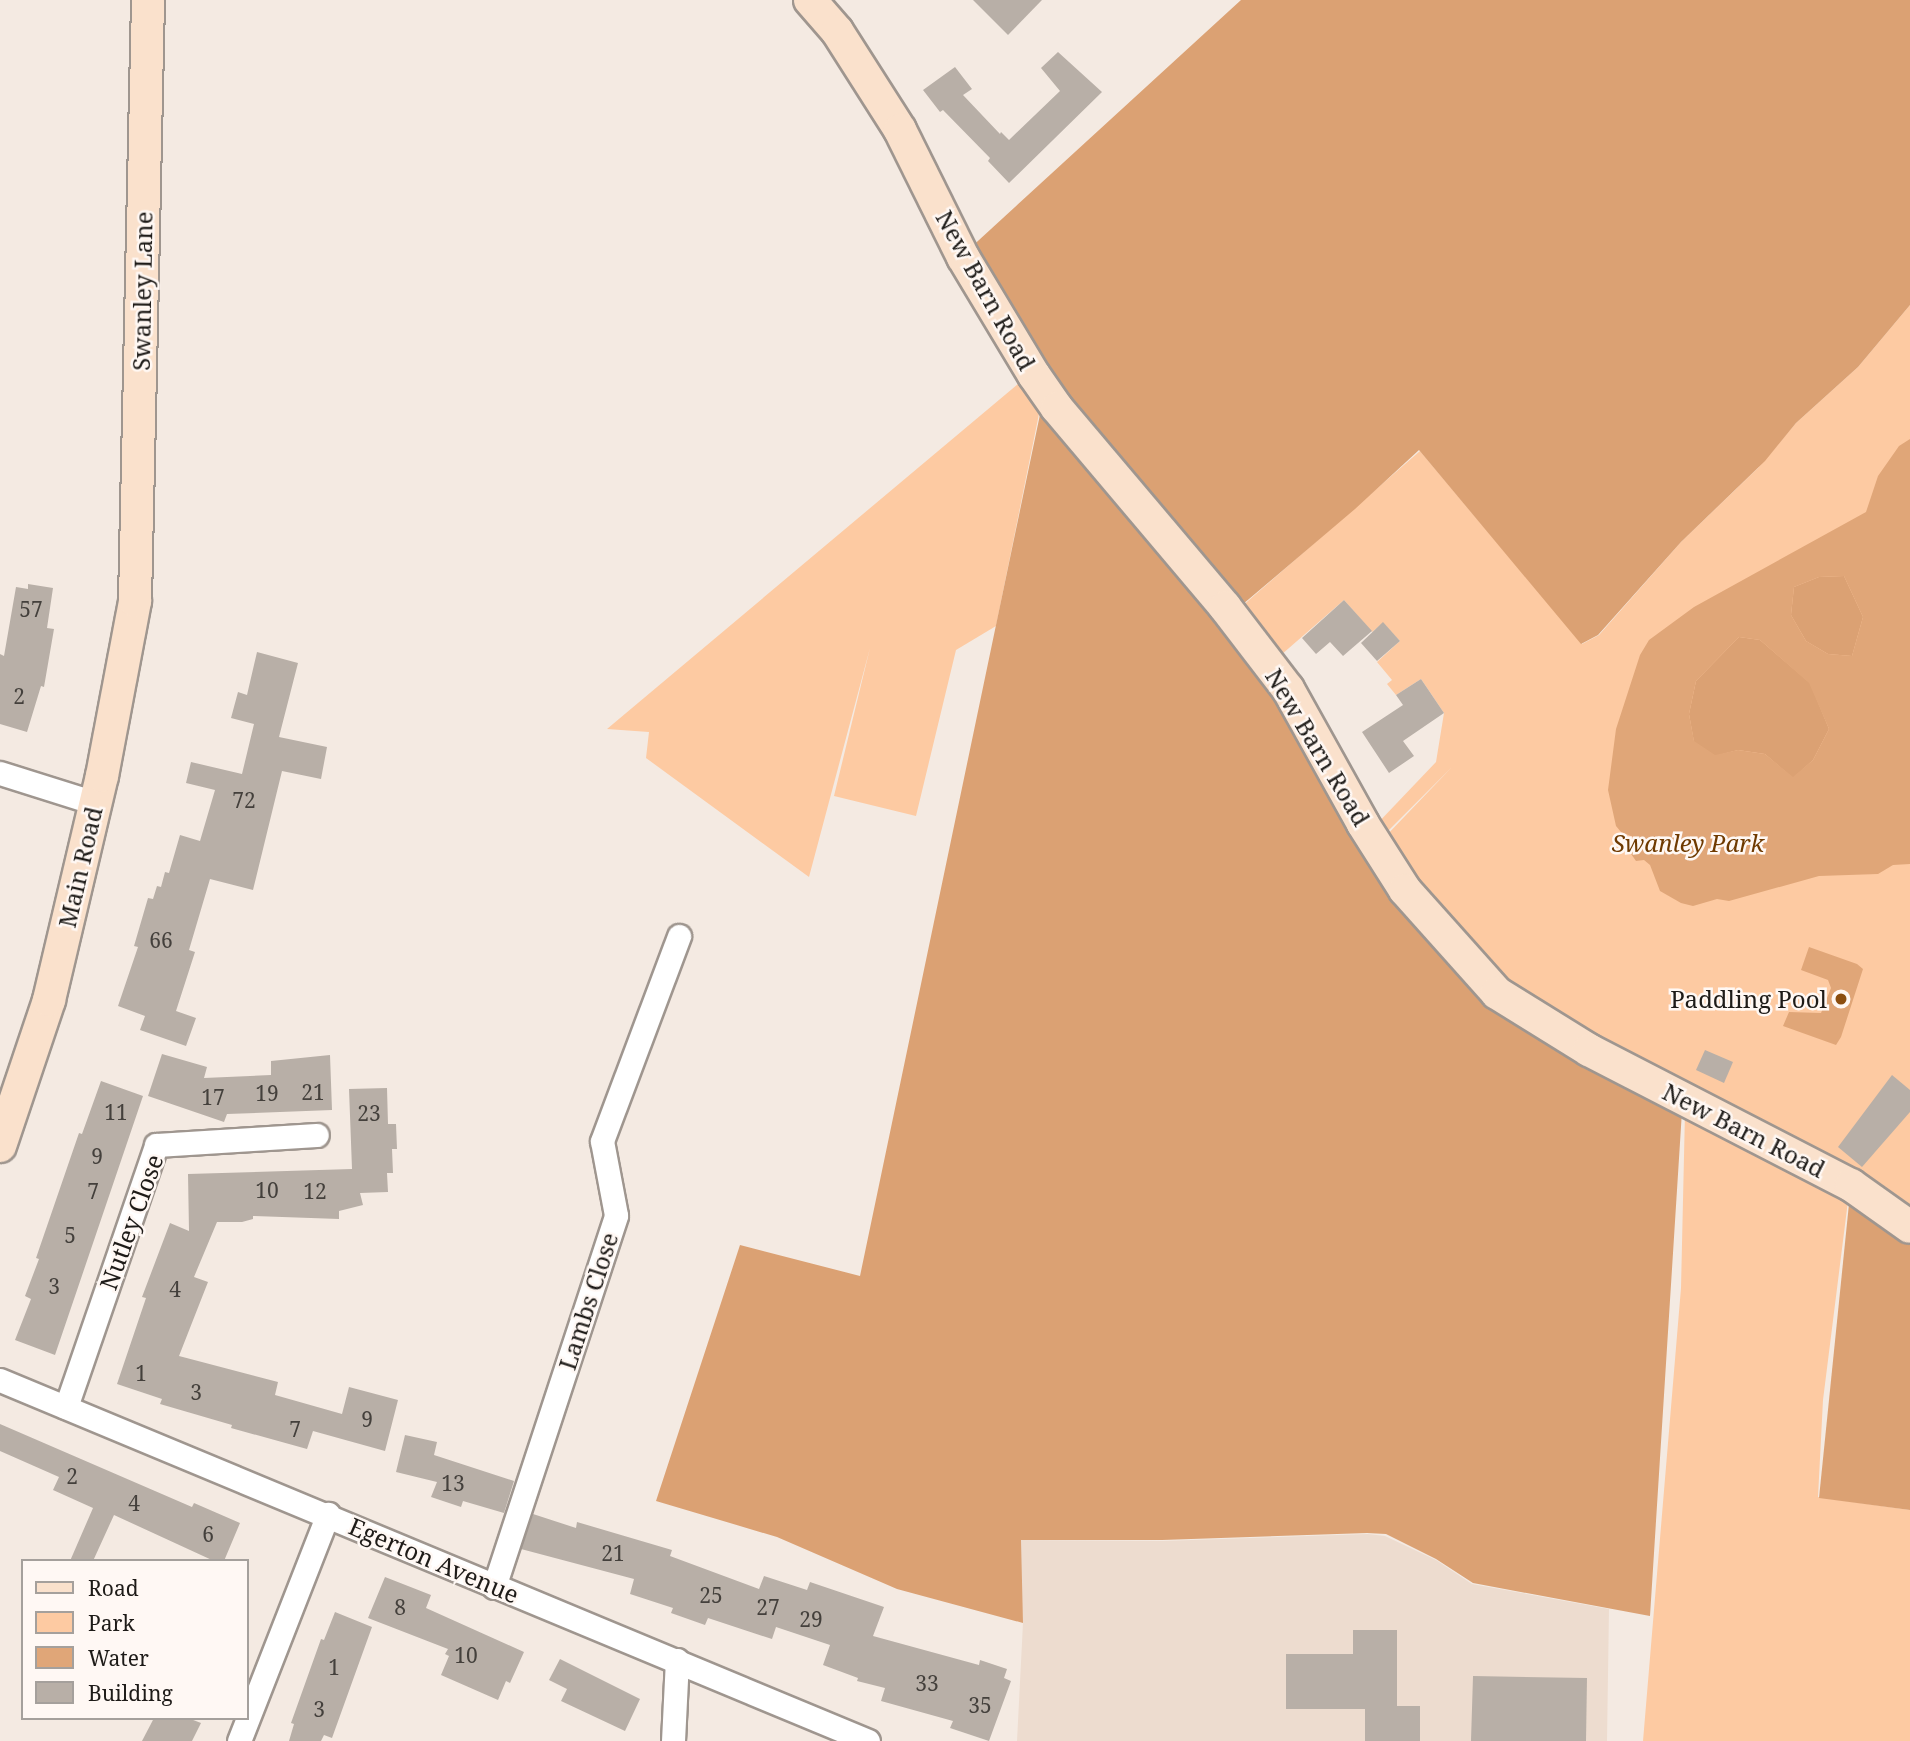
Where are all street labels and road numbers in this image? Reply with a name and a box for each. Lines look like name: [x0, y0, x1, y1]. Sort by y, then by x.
street label: New Barn Road: [930, 205, 1042, 375]
street label: Swanley Lane: [126, 211, 158, 371]
street label: New Barn Road: [1260, 663, 1376, 831]
street label: Main Road: [52, 804, 108, 930]
street label: New Barn Road: [1658, 1077, 1830, 1183]
street label: Nutley Close: [93, 1150, 169, 1294]
street label: Lambs Close: [552, 1229, 624, 1373]
street label: Egerton Avenue: [345, 1511, 523, 1609]

